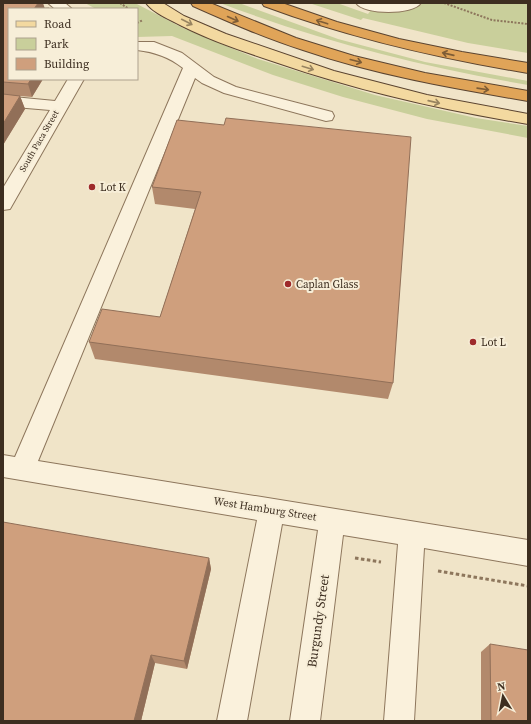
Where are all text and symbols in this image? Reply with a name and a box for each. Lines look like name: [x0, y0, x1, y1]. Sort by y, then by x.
legend: [8, 8, 138, 80]
one-way arrow: [227, 15, 239, 23]
text: Road: [44, 16, 71, 32]
one-way arrow: [316, 18, 329, 25]
one-way arrow: [181, 19, 193, 26]
text: Park: [44, 36, 69, 52]
one-way arrow: [442, 49, 455, 57]
text: Building: [44, 56, 89, 72]
one-way arrow: [349, 58, 362, 65]
one-way arrow: [302, 65, 315, 72]
one-way arrow: [476, 85, 489, 93]
one-way arrow: [427, 98, 440, 106]
street label: South Paca Street: [16, 108, 62, 174]
place label: Lot K: [100, 180, 127, 195]
marker: Lot K: [87, 182, 97, 192]
place label: Caplan Glass: [296, 277, 359, 292]
marker: Caplan Glass: [283, 279, 293, 289]
place label: Lot L: [481, 335, 507, 350]
marker: Lot L: [468, 337, 478, 347]
street label: West Hamburg Street: [212, 493, 318, 525]
street label: Burgundy Street: [303, 573, 333, 669]
north arrow: [483, 676, 523, 716]
text: N: [496, 679, 507, 695]

